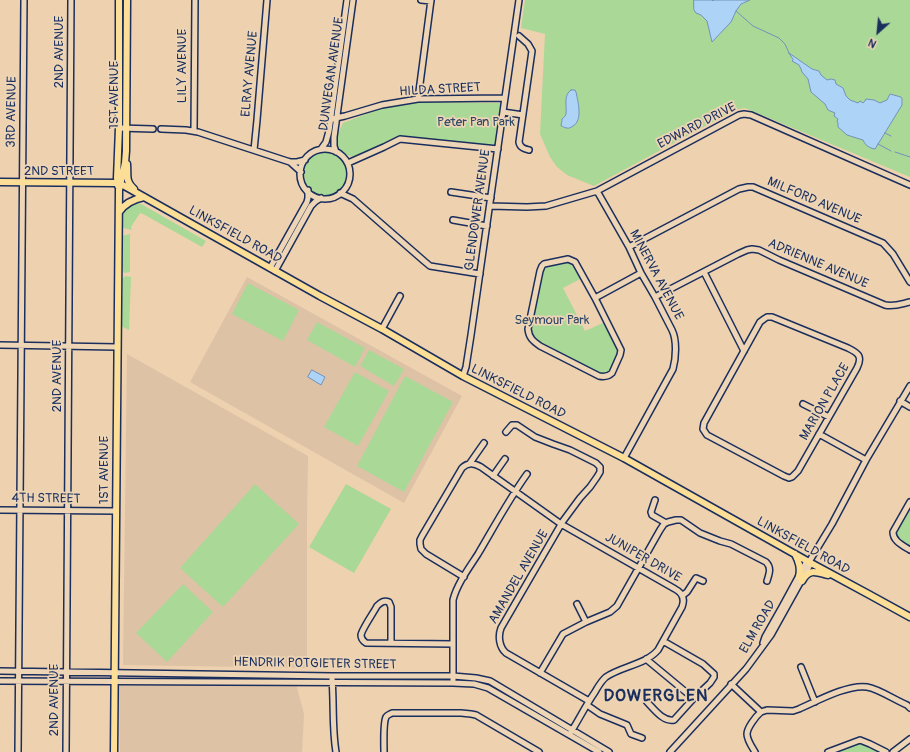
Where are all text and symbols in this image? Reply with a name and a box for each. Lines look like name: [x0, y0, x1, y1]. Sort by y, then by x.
north arrow: [858, 12, 898, 52]
street label: 2ND AVENUE: [52, 16, 68, 88]
street label: DUNVEGAN AVENUE: [316, 16, 348, 132]
street label: LILY AVENUE: [175, 29, 191, 103]
street label: ELRAY AVENUE: [238, 30, 262, 118]
text: N: [866, 36, 879, 51]
street label: 1ST AVENUE: [107, 61, 123, 129]
street label: 3RD AVENUE: [4, 76, 20, 148]
street label: HILDA STREET: [399, 80, 481, 100]
street label: EDWARD DRIVE: [655, 100, 739, 152]
park label: Peter Pan Park: [437, 115, 515, 131]
street label: GLENDOWER AVENUE: [462, 148, 494, 272]
street label: 2ND STREET: [24, 164, 94, 180]
street label: MILFORD AVENUE: [765, 174, 863, 228]
street label: LINKSFIELD ROAD: [186, 203, 284, 267]
street label: MINERVA AVENUE: [626, 227, 686, 323]
street label: ADRIENNE AVENUE: [765, 236, 871, 292]
park label: Seymour Park: [515, 313, 589, 329]
street label: 2ND AVENUE: [50, 340, 66, 412]
street label: LINKSFIELD ROAD: [468, 361, 568, 423]
street label: MARION PLACE: [797, 361, 853, 443]
street label: 1ST AVENUE: [97, 436, 113, 504]
street label: 4TH STREET: [11, 491, 81, 507]
street label: LINKSFIELD ROAD: [754, 514, 852, 578]
street label: AMANDEL AVENUE: [486, 527, 552, 627]
street label: JUNIPER DRIVE: [602, 530, 684, 586]
street label: ELM ROAD: [737, 598, 779, 656]
street label: HENDRIK POTGIETER STREET: [233, 655, 397, 673]
street label: 2ND AVENUE: [47, 664, 63, 736]
district label: DOWERGLEN: [603, 687, 709, 707]

